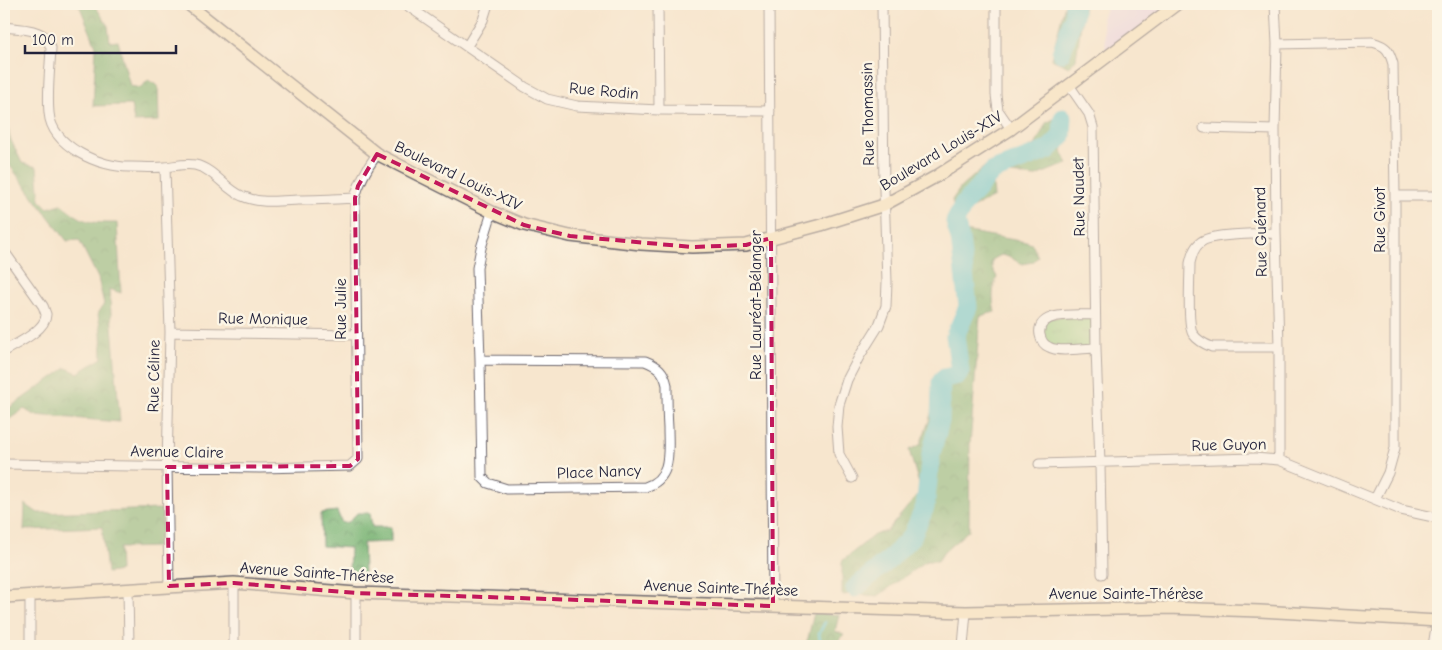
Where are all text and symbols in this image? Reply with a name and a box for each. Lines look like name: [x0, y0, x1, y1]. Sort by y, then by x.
scale bar: [25, 22, 176, 54]
text: 100 m: [32, 31, 74, 49]
street label: Rue Thomassin: [858, 62, 878, 166]
street label: Rue Rodin: [568, 79, 640, 103]
street label: Boulevard Louis-XIV: [877, 107, 1006, 195]
street label: Boulevard Louis-XIV: [391, 137, 525, 215]
street label: Rue Naudet: [1069, 157, 1089, 237]
street label: Rue Guénard: [1251, 187, 1271, 277]
street label: Rue Givot: [1371, 187, 1389, 253]
street label: Rue Lauréat-Bélanger: [747, 229, 765, 380]
street label: Rue Julie: [332, 278, 350, 340]
street label: Rue Monique: [218, 309, 308, 329]
street label: Rue Céline: [144, 339, 164, 413]
street label: Rue Guyon: [1191, 435, 1267, 455]
street label: Avenue Claire: [130, 442, 224, 462]
street label: Place Nancy: [557, 462, 642, 482]
street label: Avenue Sainte-Thérèse: [239, 559, 395, 587]
street label: Avenue Sainte-Thérèse: [643, 576, 799, 600]
street label: Avenue Sainte-Thérèse: [1049, 585, 1203, 603]

